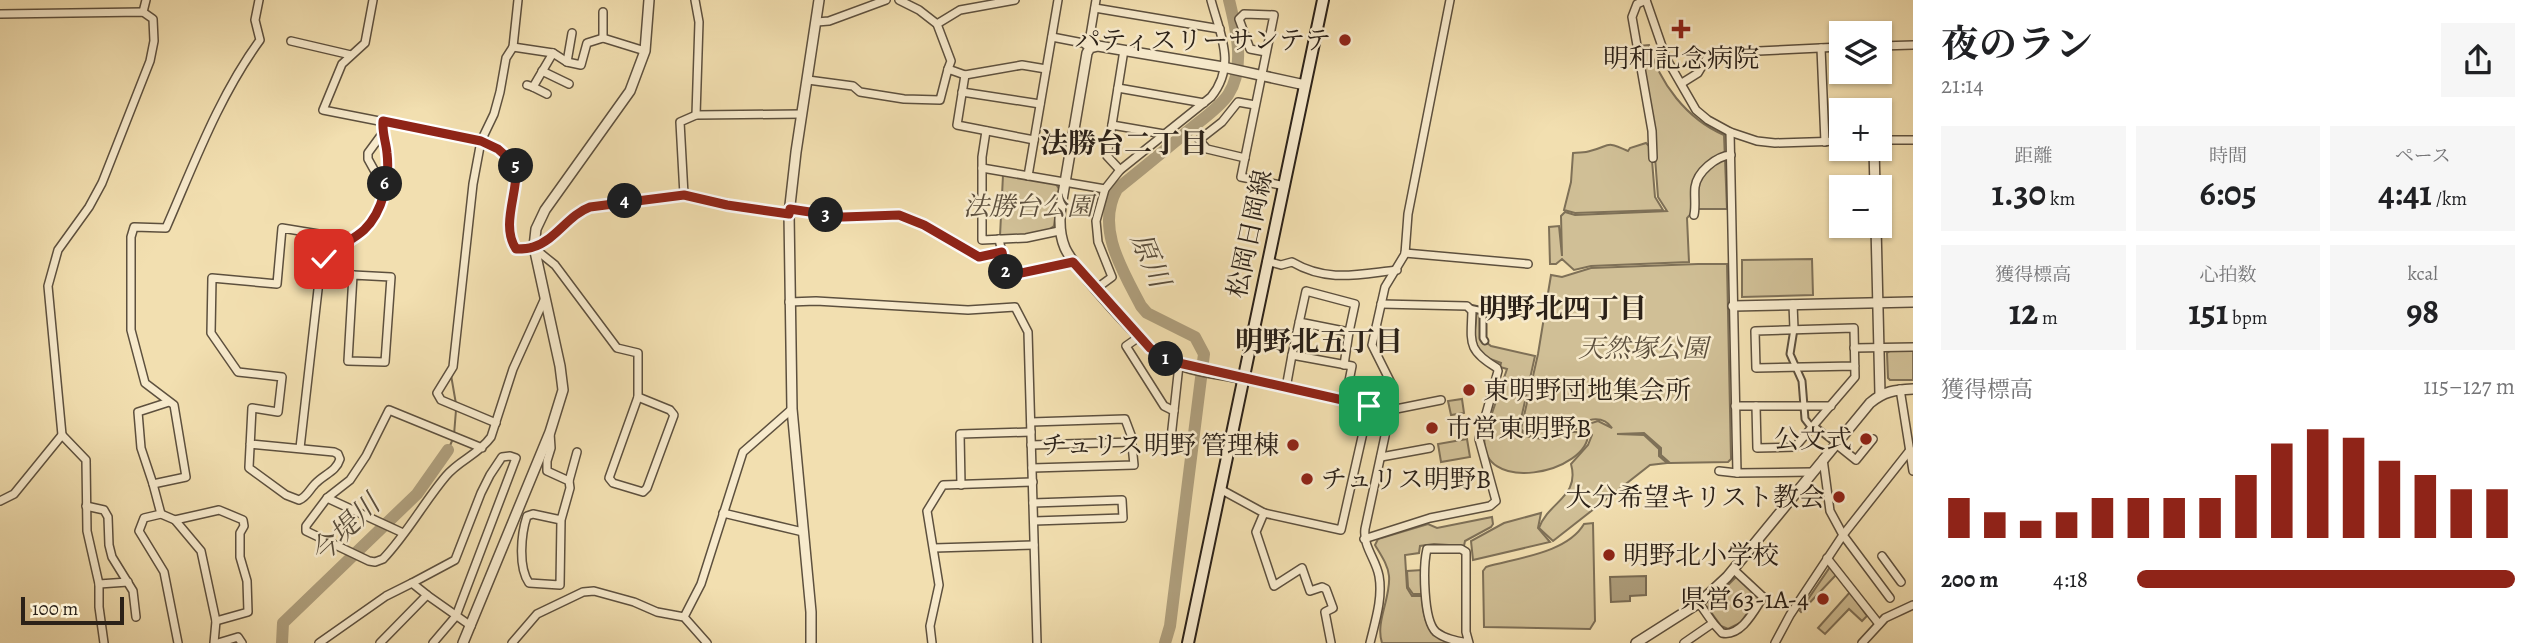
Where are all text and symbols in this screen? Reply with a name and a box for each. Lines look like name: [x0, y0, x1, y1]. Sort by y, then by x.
text: 夜のラン: [1941, 18, 2093, 70]
marker: 明和記念病院: [1671, 19, 1691, 39]
map controls: [1829, 21, 1892, 238]
button: layers: [1829, 21, 1892, 84]
place label: パティスリーサンテテ: [1074, 23, 1331, 58]
button: share: [2441, 23, 2515, 97]
marker: パティスリーサンテテ: [1337, 32, 1353, 48]
place label: 明和記念病院: [1603, 41, 1759, 76]
text: 21:14: [1941, 70, 1984, 101]
button: +: [1829, 98, 1892, 161]
district label: 法勝台二丁目: [1040, 125, 1208, 163]
text: 距離: [2014, 143, 2052, 169]
text: 時間: [2209, 143, 2247, 169]
text: ペース: [2395, 143, 2451, 169]
pin: 5: [498, 148, 534, 184]
text: 5: [511, 152, 520, 178]
pin: 6: [368, 166, 402, 202]
street label: 松岡日岡線: [1219, 167, 1281, 301]
text: 1.30: [1991, 169, 2046, 217]
text: 6:05: [2199, 169, 2257, 217]
text: 4:41: [2378, 169, 2432, 217]
text: 6: [380, 170, 389, 196]
button: −: [1829, 175, 1892, 238]
pin: 4: [608, 184, 642, 218]
text: km: [2046, 186, 2075, 212]
text: /km: [2432, 186, 2467, 212]
text: 4: [620, 187, 629, 213]
park label: 法勝台公園: [963, 189, 1097, 224]
pin: 3: [808, 198, 844, 232]
text: 3: [821, 201, 830, 227]
water label: 原川: [1122, 227, 1180, 296]
pin: [294, 229, 354, 289]
icon: check: [305, 240, 343, 278]
pin: 2: [988, 254, 1024, 290]
text: 2: [1001, 258, 1010, 284]
text: kcal: [2407, 261, 2438, 287]
text: 獲得標高: [1995, 262, 2071, 288]
text: 心拍数: [2199, 262, 2257, 288]
text: 98: [2406, 287, 2439, 335]
text: 12: [2009, 288, 2038, 336]
text: 151: [2188, 288, 2228, 336]
district label: 明野北四丁目: [1479, 290, 1647, 328]
text: m: [2038, 305, 2058, 331]
text: bpm: [2228, 305, 2268, 331]
district label: 明野北五丁目: [1235, 323, 1403, 361]
park label: 天然塚公園: [1578, 331, 1712, 366]
pin: 1: [1148, 342, 1184, 376]
text: 1: [1162, 345, 1169, 371]
text: 115–127 m: [2423, 371, 2515, 402]
place label: 東明野団地集会所: [1483, 373, 1691, 408]
text: 獲得標高: [1941, 374, 2033, 405]
pin: [1339, 376, 1399, 436]
marker: 東明野団地集会所: [1461, 382, 1477, 398]
icon: arrive: [1350, 387, 1388, 425]
place label: 市営東明野B: [1446, 411, 1592, 446]
marker: 市営東明野B: [1424, 420, 1440, 436]
place label: 公文式: [1774, 422, 1852, 457]
place label: チュリス明野 管理棟: [1041, 428, 1279, 463]
marker: 公文式: [1858, 431, 1874, 447]
marker: チュリス明野 管理棟: [1285, 437, 1301, 453]
place label: チュリス明野B: [1321, 462, 1491, 497]
marker: チュリス明野B: [1299, 471, 1315, 487]
place label: 大分希望キリスト教会: [1566, 480, 1825, 515]
water label: 今堤川: [302, 484, 391, 572]
marker: 大分希望キリスト教会: [1831, 489, 1847, 505]
place label: 明野北小学校: [1623, 538, 1779, 573]
marker: 明野北小学校: [1601, 547, 1617, 563]
text: 200 m: [1941, 564, 1999, 595]
text: 4:18: [2053, 564, 2088, 595]
place label: 県営63-1A-4: [1680, 582, 1809, 617]
marker: 県営63-1A-4: [1815, 591, 1831, 607]
scale bar: [21, 594, 124, 626]
text: 100 m: [32, 596, 78, 622]

